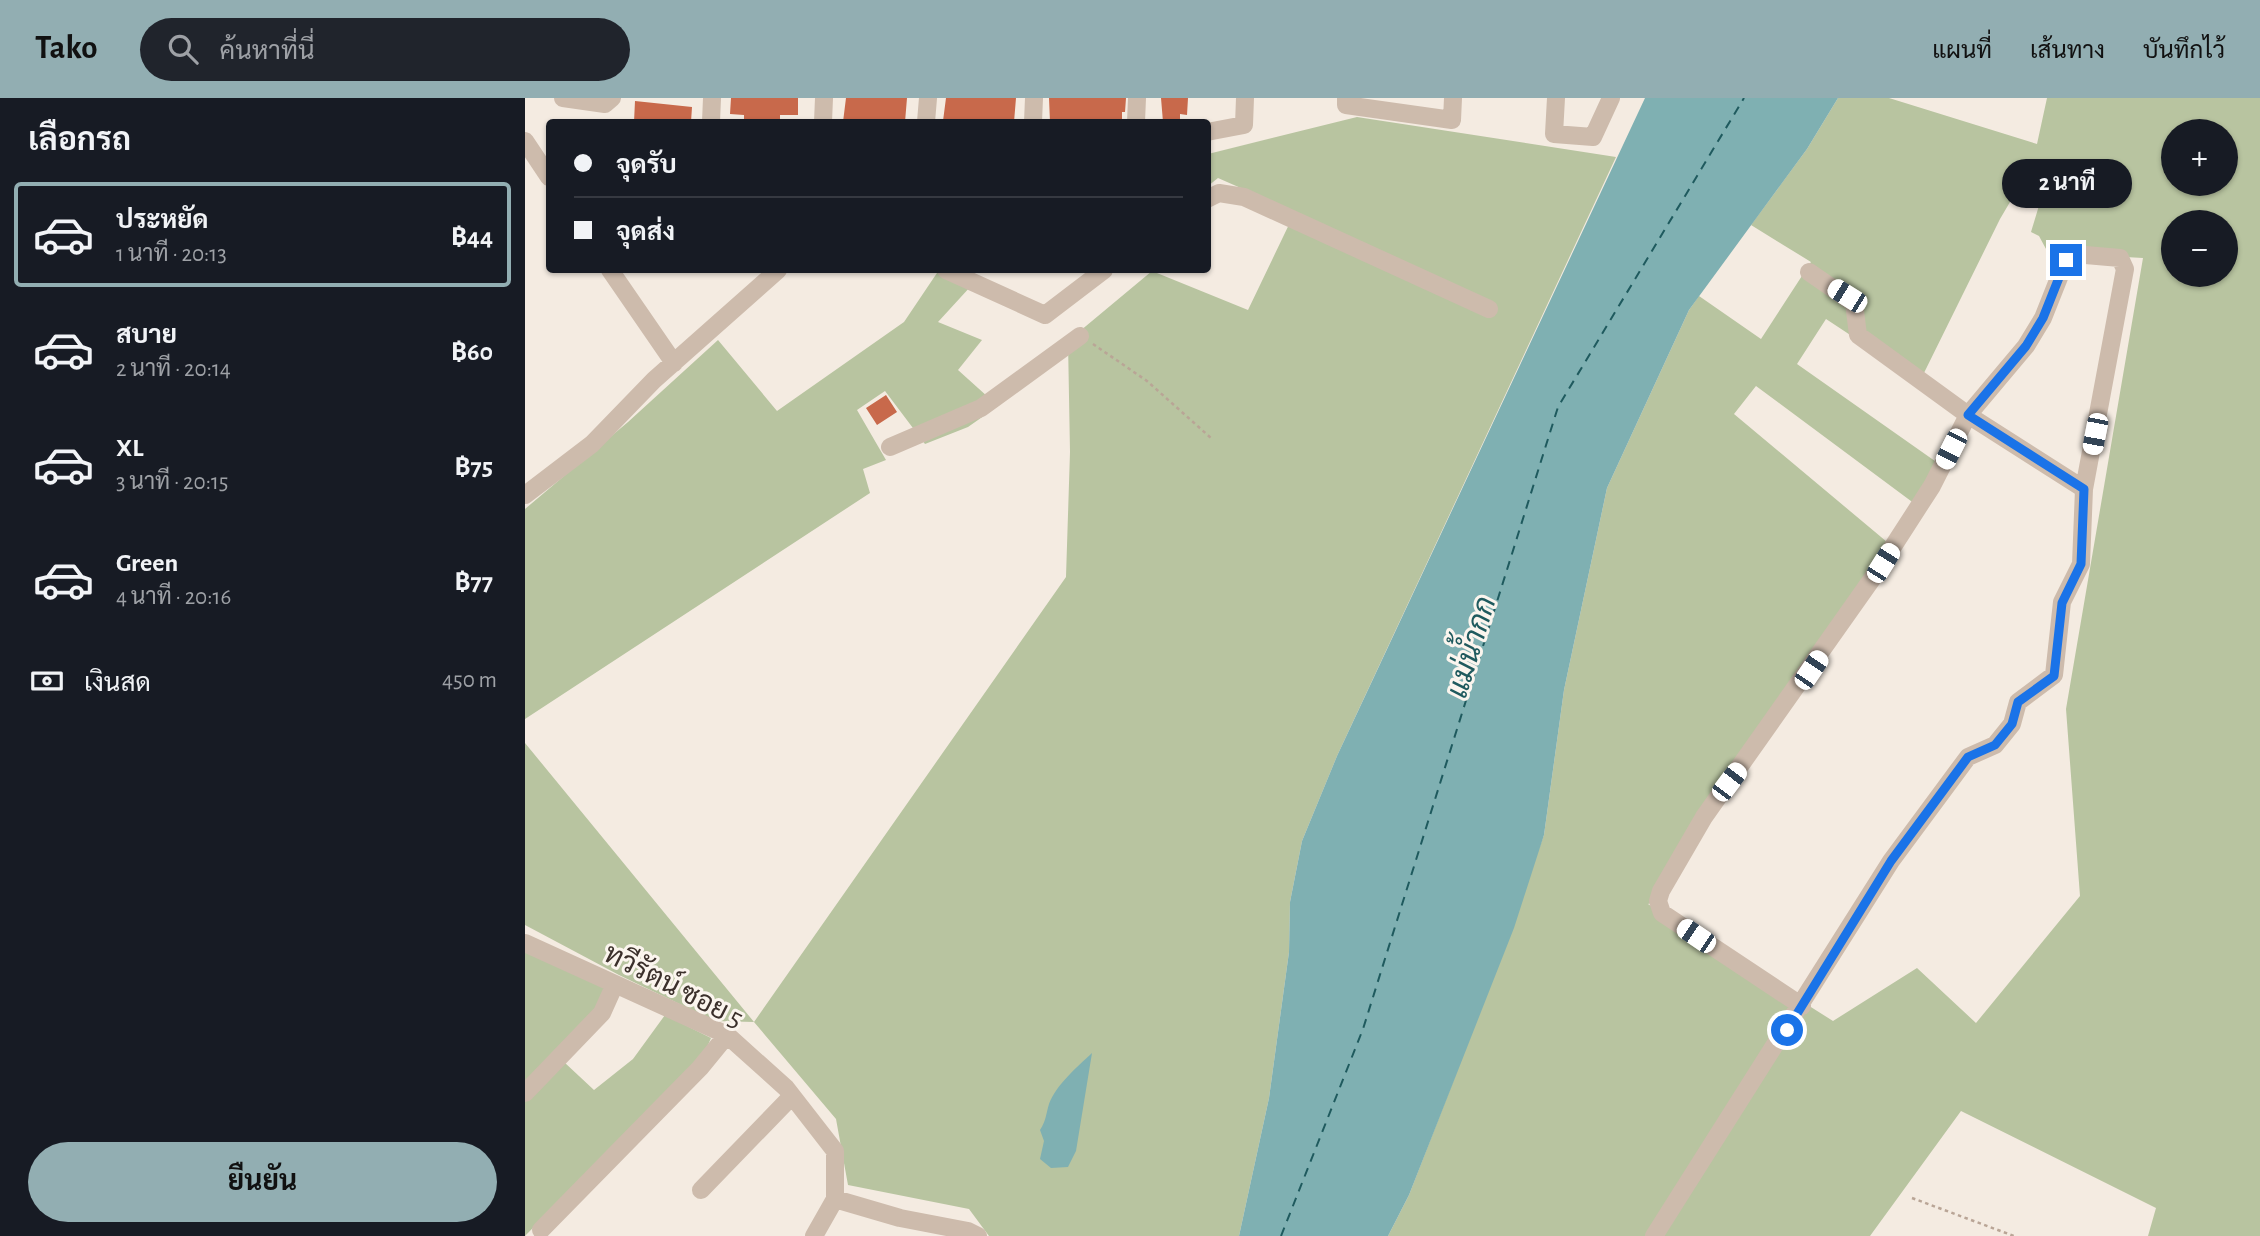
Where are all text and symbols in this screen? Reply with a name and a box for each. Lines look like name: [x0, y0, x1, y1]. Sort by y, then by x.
search box: [140, 18, 630, 81]
icon: search: [164, 30, 202, 68]
text: Tako: [35, 32, 98, 65]
text: ค้นหาที่นี่: [220, 38, 315, 64]
text: แผนที่: [1932, 39, 1992, 63]
text: เส้นทาง: [2030, 39, 2105, 63]
text: บันทึกไว้: [2143, 39, 2225, 63]
map controls: [2161, 119, 2238, 287]
button: +: [2161, 119, 2238, 196]
text: เลือกรถ: [28, 124, 131, 156]
text: จุดรับ: [616, 152, 677, 178]
callout: 2 นาที: [2001, 158, 2131, 208]
text: 2 นาที: [2039, 172, 2095, 195]
icon: car: [32, 203, 95, 266]
text: ประหยัด: [116, 207, 209, 233]
button: −: [2161, 210, 2238, 287]
text: จุดส่ง: [616, 219, 675, 245]
text: ฿44: [451, 224, 493, 250]
text: 1 นาที · 20:13: [116, 243, 227, 266]
route end: [2050, 244, 2082, 276]
car: [1824, 276, 1871, 316]
icon: car: [32, 318, 95, 381]
text: สบาย: [116, 322, 177, 348]
text: ฿60: [451, 339, 493, 365]
text: 2 นาที · 20:14: [116, 358, 231, 381]
car: [2081, 411, 2110, 457]
car: [1933, 426, 1970, 472]
icon: car: [32, 433, 95, 496]
text: XL: [116, 435, 143, 461]
text: ฿75: [455, 454, 493, 480]
text: 3 นาที · 20:15: [116, 471, 228, 494]
car: [1863, 540, 1904, 586]
icon: car: [32, 548, 95, 611]
text: Green: [116, 550, 178, 576]
text: ฿77: [455, 569, 493, 595]
text: 4 นาที · 20:16: [116, 586, 231, 609]
water label: แม่น้ำกก: [1430, 589, 1502, 701]
car: [1791, 647, 1832, 693]
icon: cash: [28, 662, 66, 700]
text: 450 m: [442, 669, 497, 692]
text: เงินสด: [84, 670, 151, 696]
car: [1708, 759, 1751, 805]
car: [1673, 916, 1720, 956]
street label: ทวีรัตน์ ซอย 5: [599, 934, 750, 1034]
route start: [1771, 1014, 1803, 1046]
button: ยืนยัน: [28, 1142, 497, 1222]

